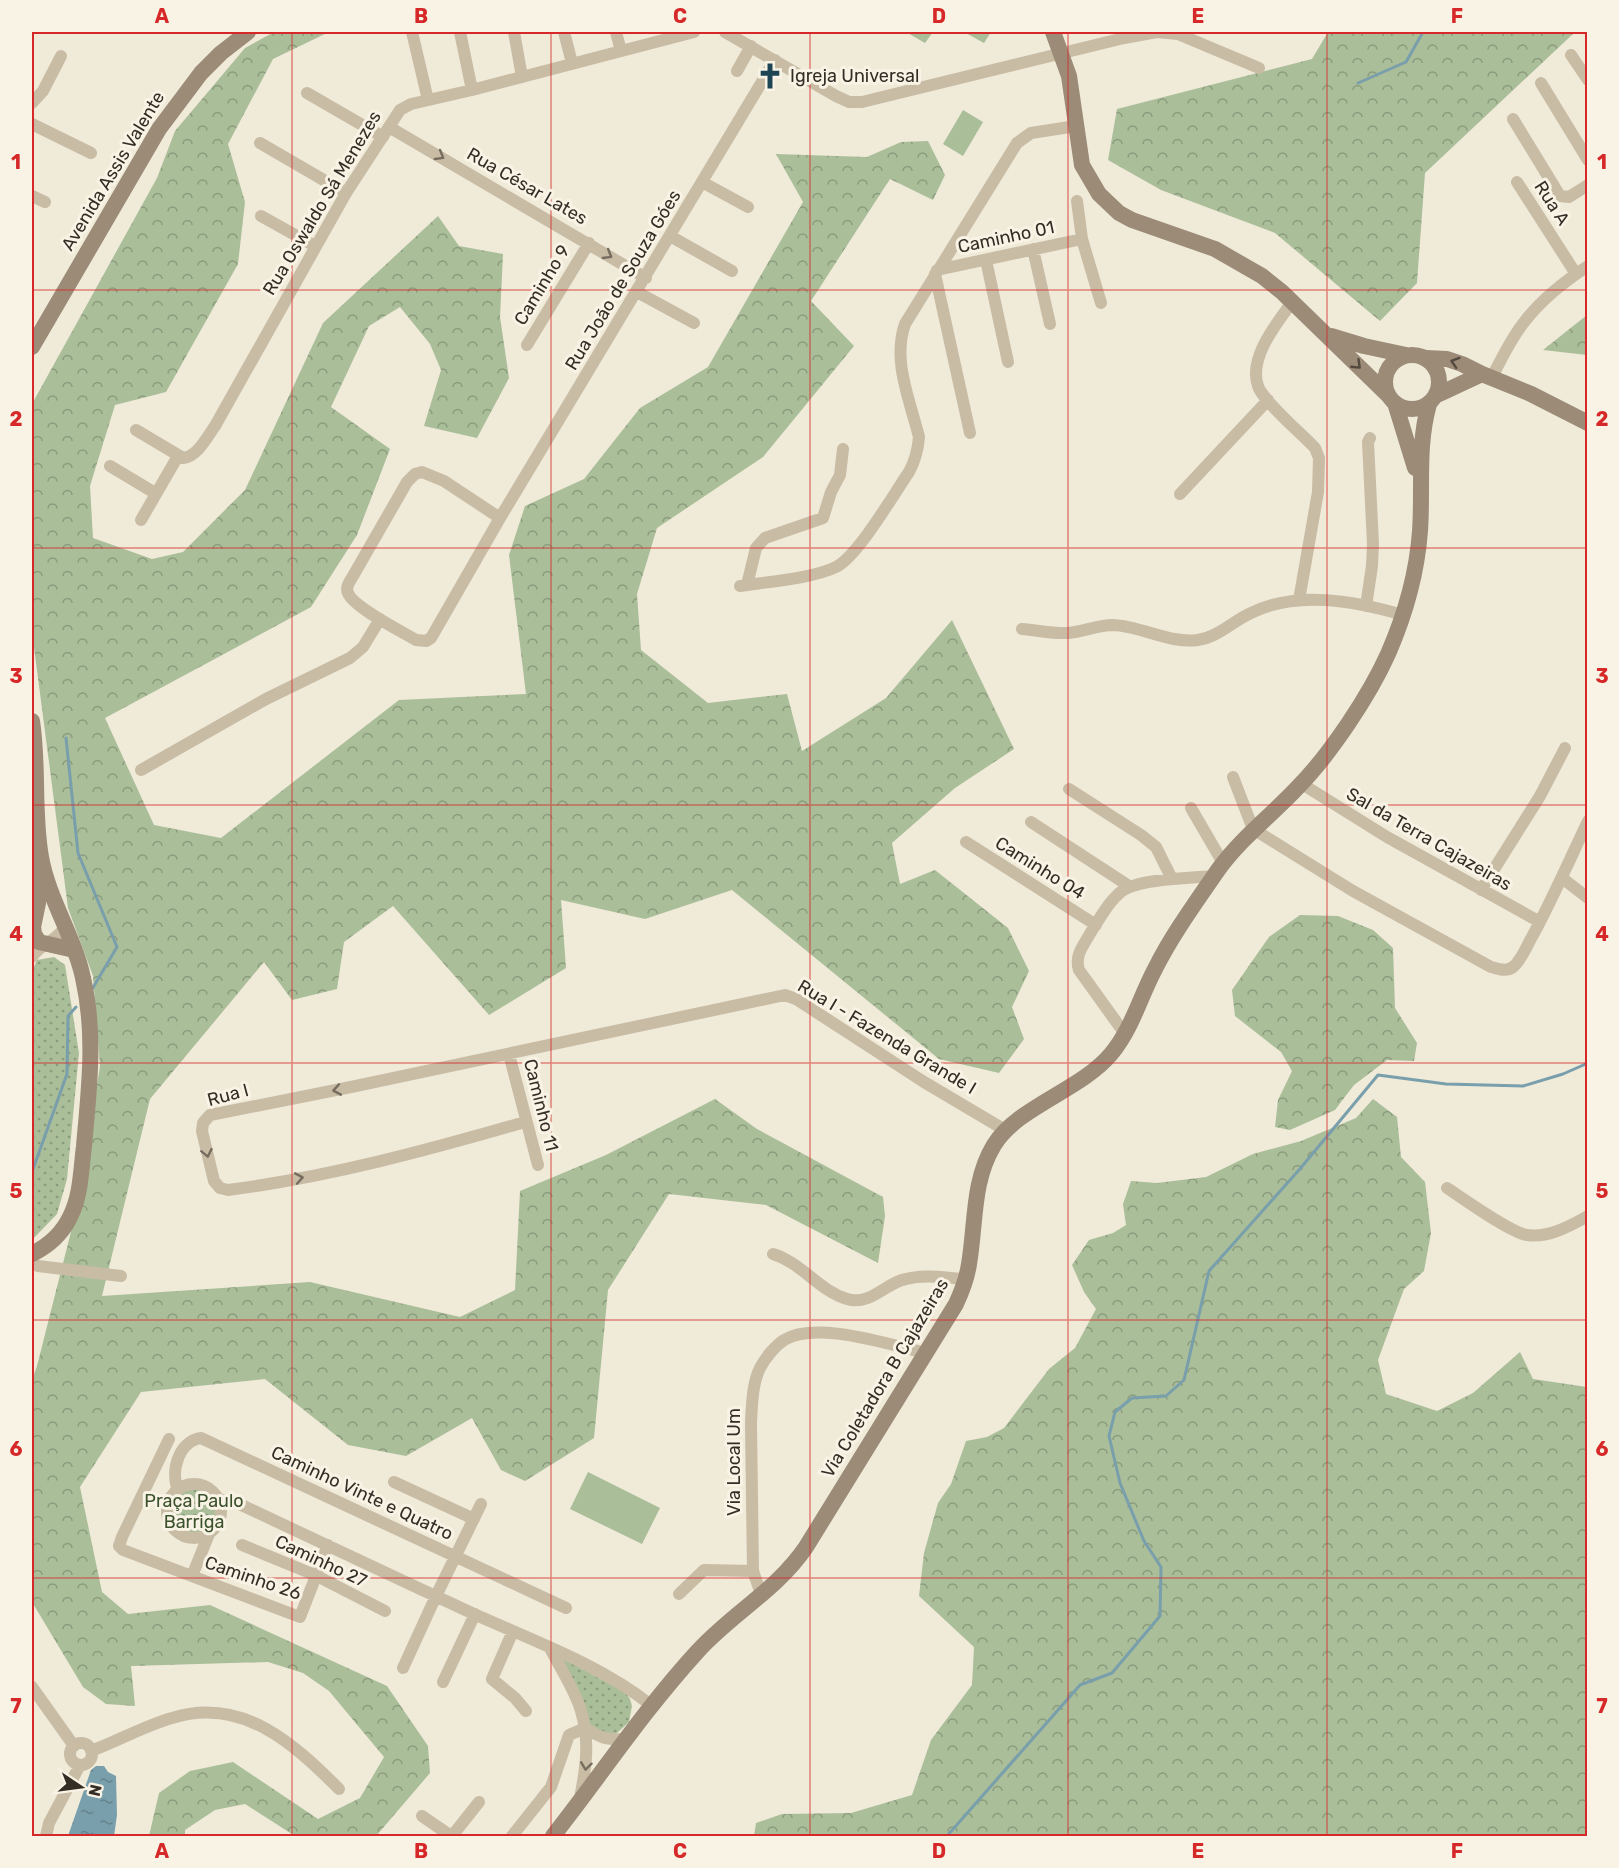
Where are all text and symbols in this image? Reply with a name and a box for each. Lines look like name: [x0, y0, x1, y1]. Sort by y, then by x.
text: A: [155, 4, 170, 28]
text: B: [414, 4, 428, 28]
text: C: [673, 4, 687, 28]
text: D: [932, 4, 946, 28]
text: E: [1192, 4, 1204, 28]
text: F: [1451, 4, 1463, 28]
church icon: Igreja Universal: [755, 61, 785, 91]
place label: Igreja Universal: [790, 65, 919, 87]
street label: Avenida Assis Valente: [57, 87, 169, 255]
street label: Rua Oswaldo Sá Menezes: [258, 107, 386, 299]
street label: Rua César Lates: [463, 143, 591, 229]
one-way arrow: [434, 149, 444, 161]
text: 1: [11, 150, 21, 174]
text: 1: [1597, 150, 1607, 174]
street label: Rua A: [1530, 177, 1574, 229]
street label: Rua João de Souza Góes: [560, 186, 686, 374]
street label: Caminho 01: [956, 216, 1056, 258]
street label: Caminho 9: [510, 241, 574, 329]
one-way arrow: [602, 247, 612, 259]
one-way arrow: [1450, 356, 1461, 369]
one-way arrow: [1350, 358, 1360, 369]
text: 2: [10, 407, 23, 431]
text: 2: [1596, 407, 1609, 431]
text: 3: [9, 664, 23, 688]
text: 3: [1595, 664, 1609, 688]
street label: Sal da Terra Cajazeiras: [1342, 783, 1516, 895]
street label: Caminho 04: [991, 832, 1089, 904]
text: 4: [9, 922, 23, 946]
text: 4: [1595, 922, 1609, 946]
street label: Rua I - Fazenda Grande I: [794, 975, 980, 1099]
street label: Caminho 11: [519, 1057, 563, 1153]
street label: Rua I: [205, 1079, 251, 1111]
one-way arrow: [332, 1083, 342, 1096]
one-way arrow: [200, 1147, 213, 1157]
one-way arrow: [293, 1172, 303, 1185]
text: 5: [10, 1179, 23, 1203]
text: 5: [1596, 1179, 1609, 1203]
street label: Via Coletadora B Cajazeiras: [817, 1274, 953, 1482]
street label: Via Local Um: [723, 1408, 745, 1516]
text: 6: [9, 1437, 23, 1461]
text: 6: [1595, 1437, 1609, 1461]
street label: Caminho Vinte e Quatro: [268, 1441, 456, 1545]
park label: Praça Paulo Barriga: [144, 1490, 244, 1533]
street label: Caminho 27: [272, 1530, 370, 1592]
street label: Caminho 26: [202, 1551, 304, 1605]
text: 7: [10, 1694, 22, 1718]
text: 7: [1596, 1694, 1608, 1718]
north arrow: [51, 1757, 111, 1817]
one-way arrow: [580, 1761, 592, 1770]
text: N: [85, 1783, 106, 1798]
text: A: [155, 1839, 170, 1863]
text: B: [414, 1839, 428, 1863]
text: C: [673, 1839, 687, 1863]
text: D: [932, 1839, 946, 1863]
text: E: [1192, 1839, 1204, 1863]
text: F: [1451, 1839, 1463, 1863]

